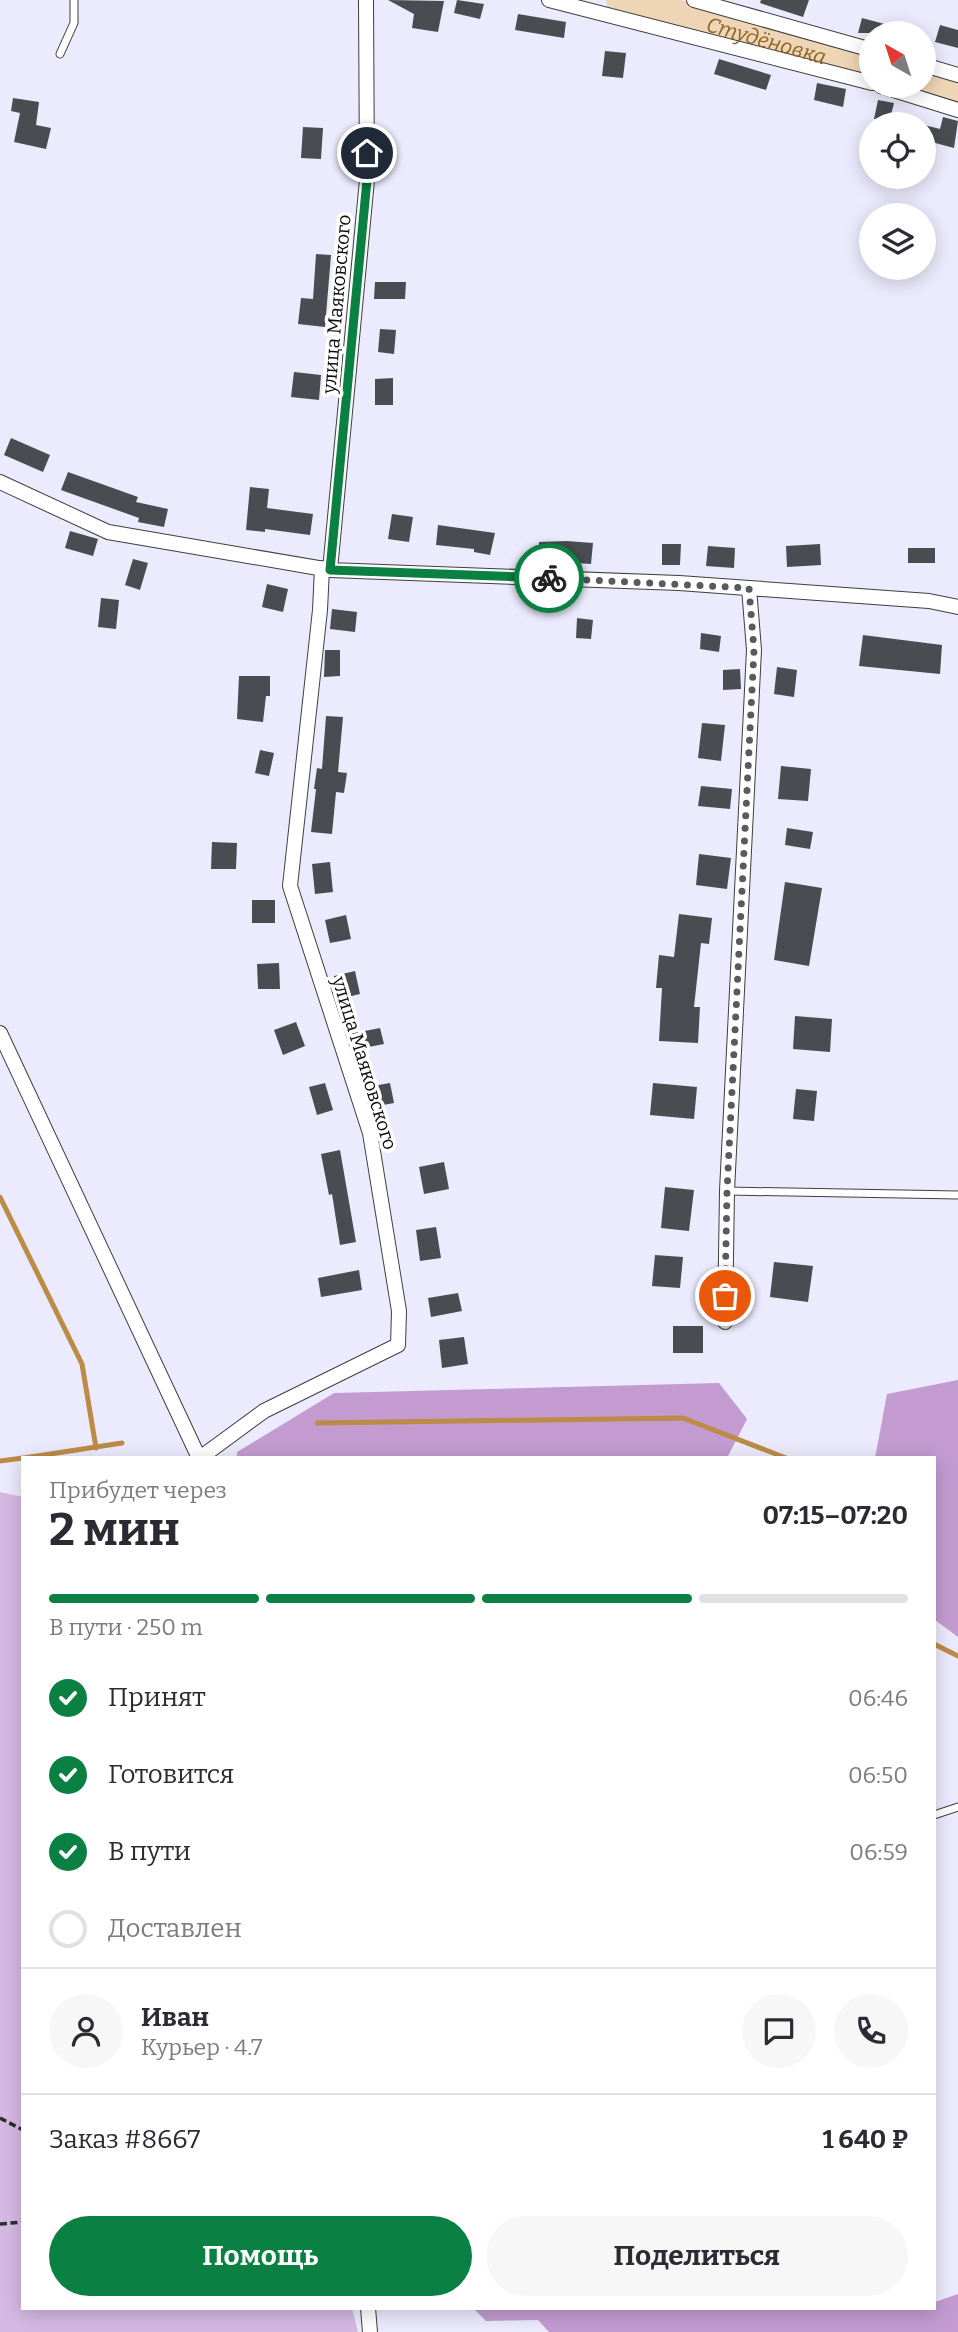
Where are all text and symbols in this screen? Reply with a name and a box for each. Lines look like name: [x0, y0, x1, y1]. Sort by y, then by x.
water label: Студёновка: [703, 12, 829, 70]
north arrow: [859, 21, 936, 98]
map controls: [859, 21, 936, 280]
button: locate: [859, 112, 936, 189]
pin: [337, 123, 397, 183]
icon: home: [348, 134, 386, 172]
button: layers: [859, 203, 936, 280]
street label: улица Маяковского: [317, 213, 356, 396]
courier: [514, 543, 584, 613]
icon: bike: [530, 559, 568, 597]
street label: улица Маяковского: [327, 973, 402, 1153]
pin: [695, 1266, 755, 1326]
icon: bag: [706, 1277, 744, 1315]
text: Прибудет через: [49, 1476, 227, 1504]
text: 07:15–07:20: [763, 1500, 908, 1531]
text: 2 мин: [49, 1502, 180, 1557]
text: В пути · 250 m: [49, 1613, 203, 1641]
icon: check: [49, 1679, 87, 1717]
text: Принят: [108, 1682, 206, 1713]
text: 06:46: [848, 1684, 908, 1712]
icon: check: [49, 1756, 87, 1794]
text: Готовится: [108, 1759, 234, 1790]
text: 06:50: [848, 1761, 908, 1789]
icon: check: [49, 1833, 87, 1871]
text: В пути: [108, 1836, 191, 1867]
text: 06:59: [849, 1838, 908, 1866]
text: Доставлен: [108, 1913, 242, 1944]
button: person: [49, 1994, 123, 2068]
button: chat: [742, 1994, 816, 2068]
button: phone: [834, 1994, 908, 2068]
text: Иван: [141, 2002, 209, 2033]
text: Курьер · 4.7: [141, 2033, 263, 2061]
text: Заказ #8667: [49, 2124, 200, 2155]
text: 1 640 ₽: [822, 2124, 908, 2155]
button: Помощь: [49, 2216, 472, 2296]
button: Поделиться: [486, 2216, 908, 2296]

